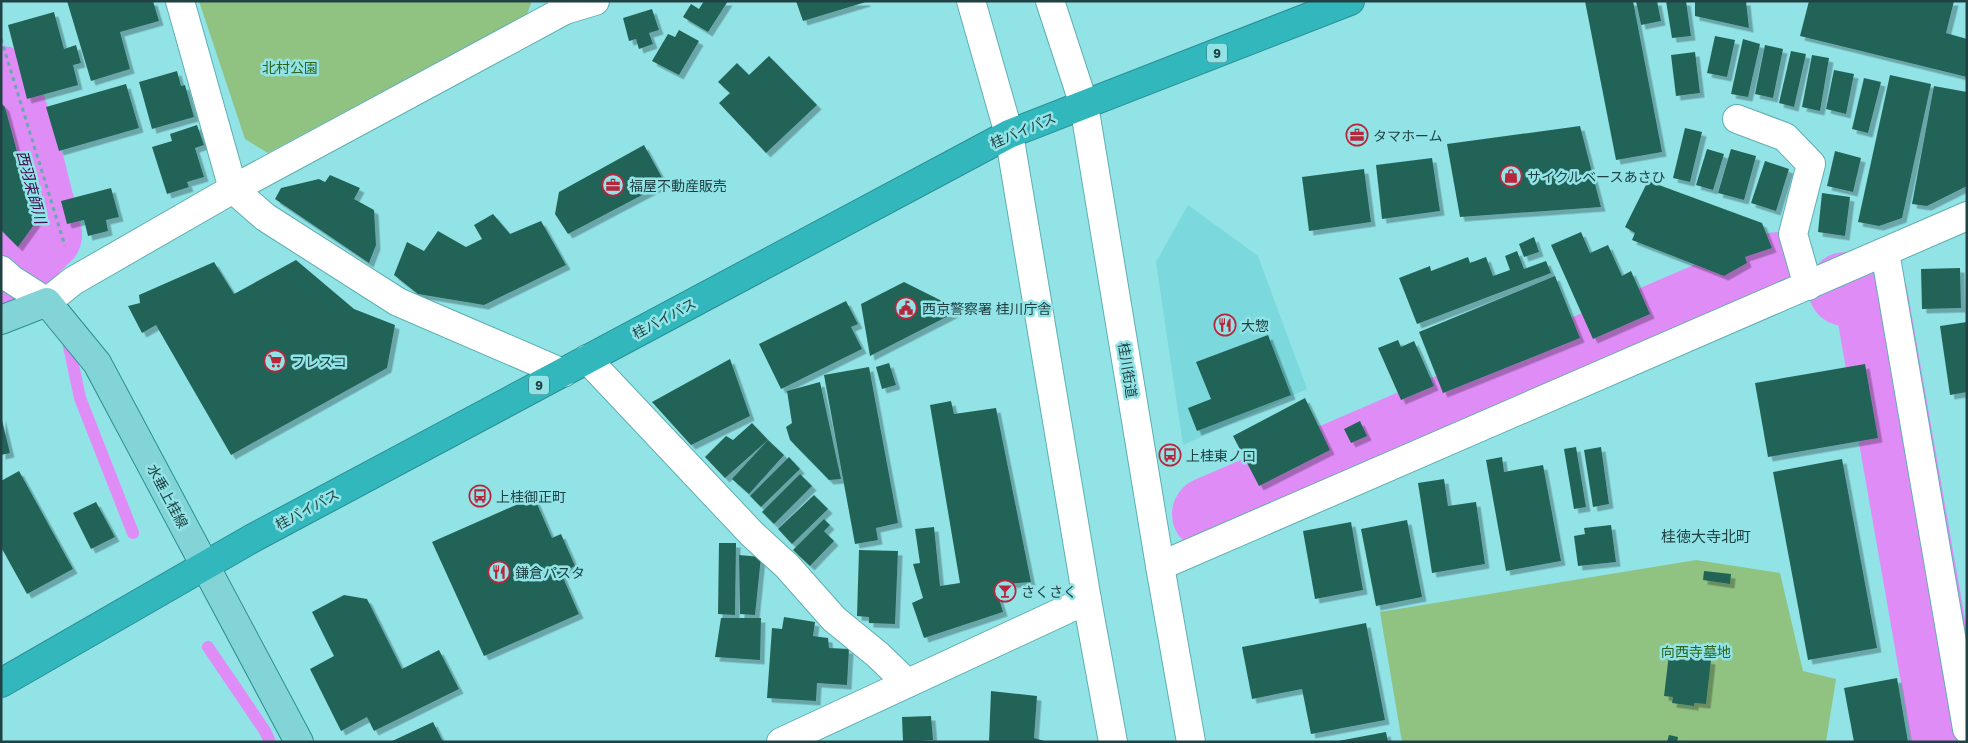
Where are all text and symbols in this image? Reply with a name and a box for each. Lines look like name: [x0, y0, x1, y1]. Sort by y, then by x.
road number: 9: [1207, 44, 1227, 62]
park label: 北村公園: [262, 59, 318, 76]
street label: 桂バイパス: [988, 109, 1058, 151]
office icon: タマホーム: [1345, 123, 1369, 147]
place label: タマホーム: [1373, 127, 1443, 144]
water label: 西羽束師川: [14, 148, 51, 227]
shop icon: サイクルベースあさひ: [1499, 164, 1523, 188]
place label: サイクルベースあさひ: [1527, 168, 1666, 185]
office icon: 福屋不動産販売: [601, 173, 625, 197]
place label: 福屋不動産販売: [629, 177, 727, 194]
street label: 桂バイパス: [629, 294, 699, 342]
public building icon: 西京警察署 桂川庁舎: [894, 296, 918, 320]
place label: 西京警察署 桂川庁舎: [922, 300, 1052, 317]
restaurant icon: 大惣: [1213, 313, 1237, 337]
place label: 大惣: [1241, 317, 1269, 334]
street label: 桂川街道: [1115, 341, 1141, 399]
supermarket icon: フレスコ: [263, 349, 287, 373]
place label: フレスコ: [291, 353, 347, 370]
road number: 9: [529, 376, 549, 394]
bus stop icon: 上桂東ノ口: [1158, 443, 1182, 467]
place label: 上桂東ノ口: [1186, 447, 1256, 464]
street label: 水垂上桂線: [144, 461, 192, 531]
bus stop icon: 上桂御正町: [468, 484, 492, 508]
street label: 桂バイパス: [272, 485, 342, 533]
place label: 上桂御正町: [496, 488, 566, 505]
district label: 桂徳大寺北町: [1661, 527, 1751, 545]
restaurant icon: 鎌倉パスタ: [487, 560, 511, 584]
place label: 鎌倉パスタ: [515, 564, 585, 581]
bar icon: さくさく: [993, 579, 1017, 603]
place label: さくさく: [1021, 583, 1077, 600]
park label: 向西寺墓地: [1661, 643, 1731, 660]

